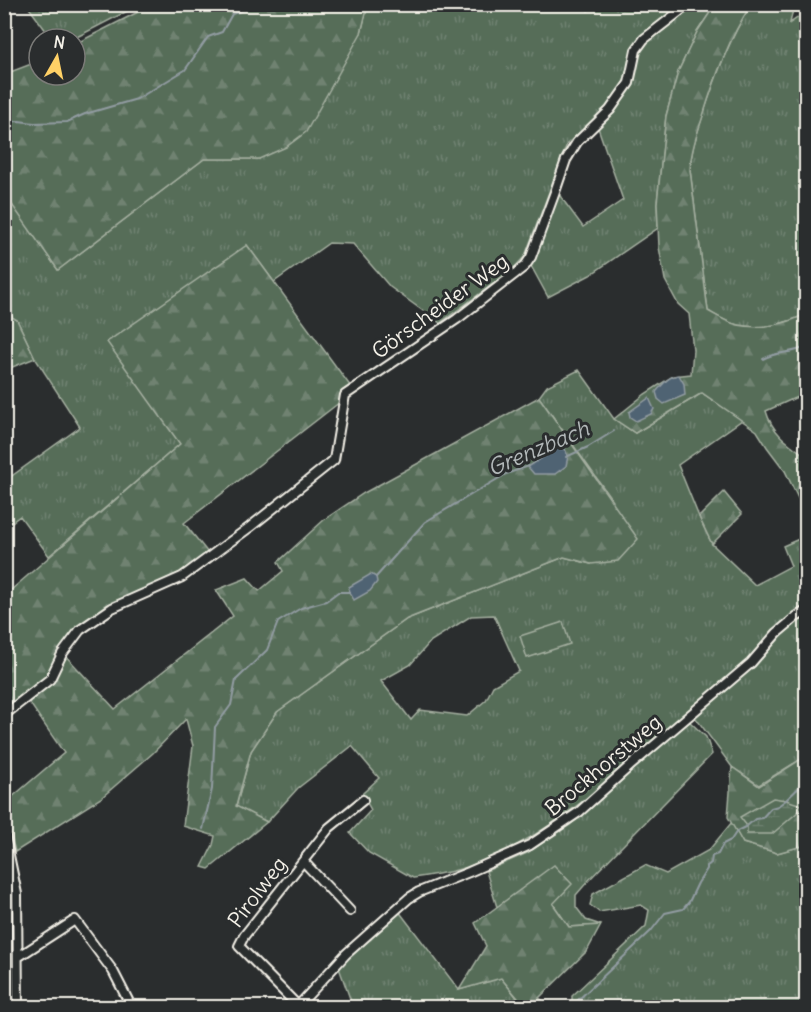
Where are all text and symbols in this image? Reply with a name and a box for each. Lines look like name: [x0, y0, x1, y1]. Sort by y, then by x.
north arrow: [27, 27, 87, 87]
text: N: [52, 31, 66, 53]
street label: Görscheider Weg: [366, 247, 514, 365]
water label: Grenzbach: [483, 414, 594, 482]
street label: Brockhorstweg: [539, 708, 667, 822]
street label: Pirolweg: [222, 851, 292, 933]

